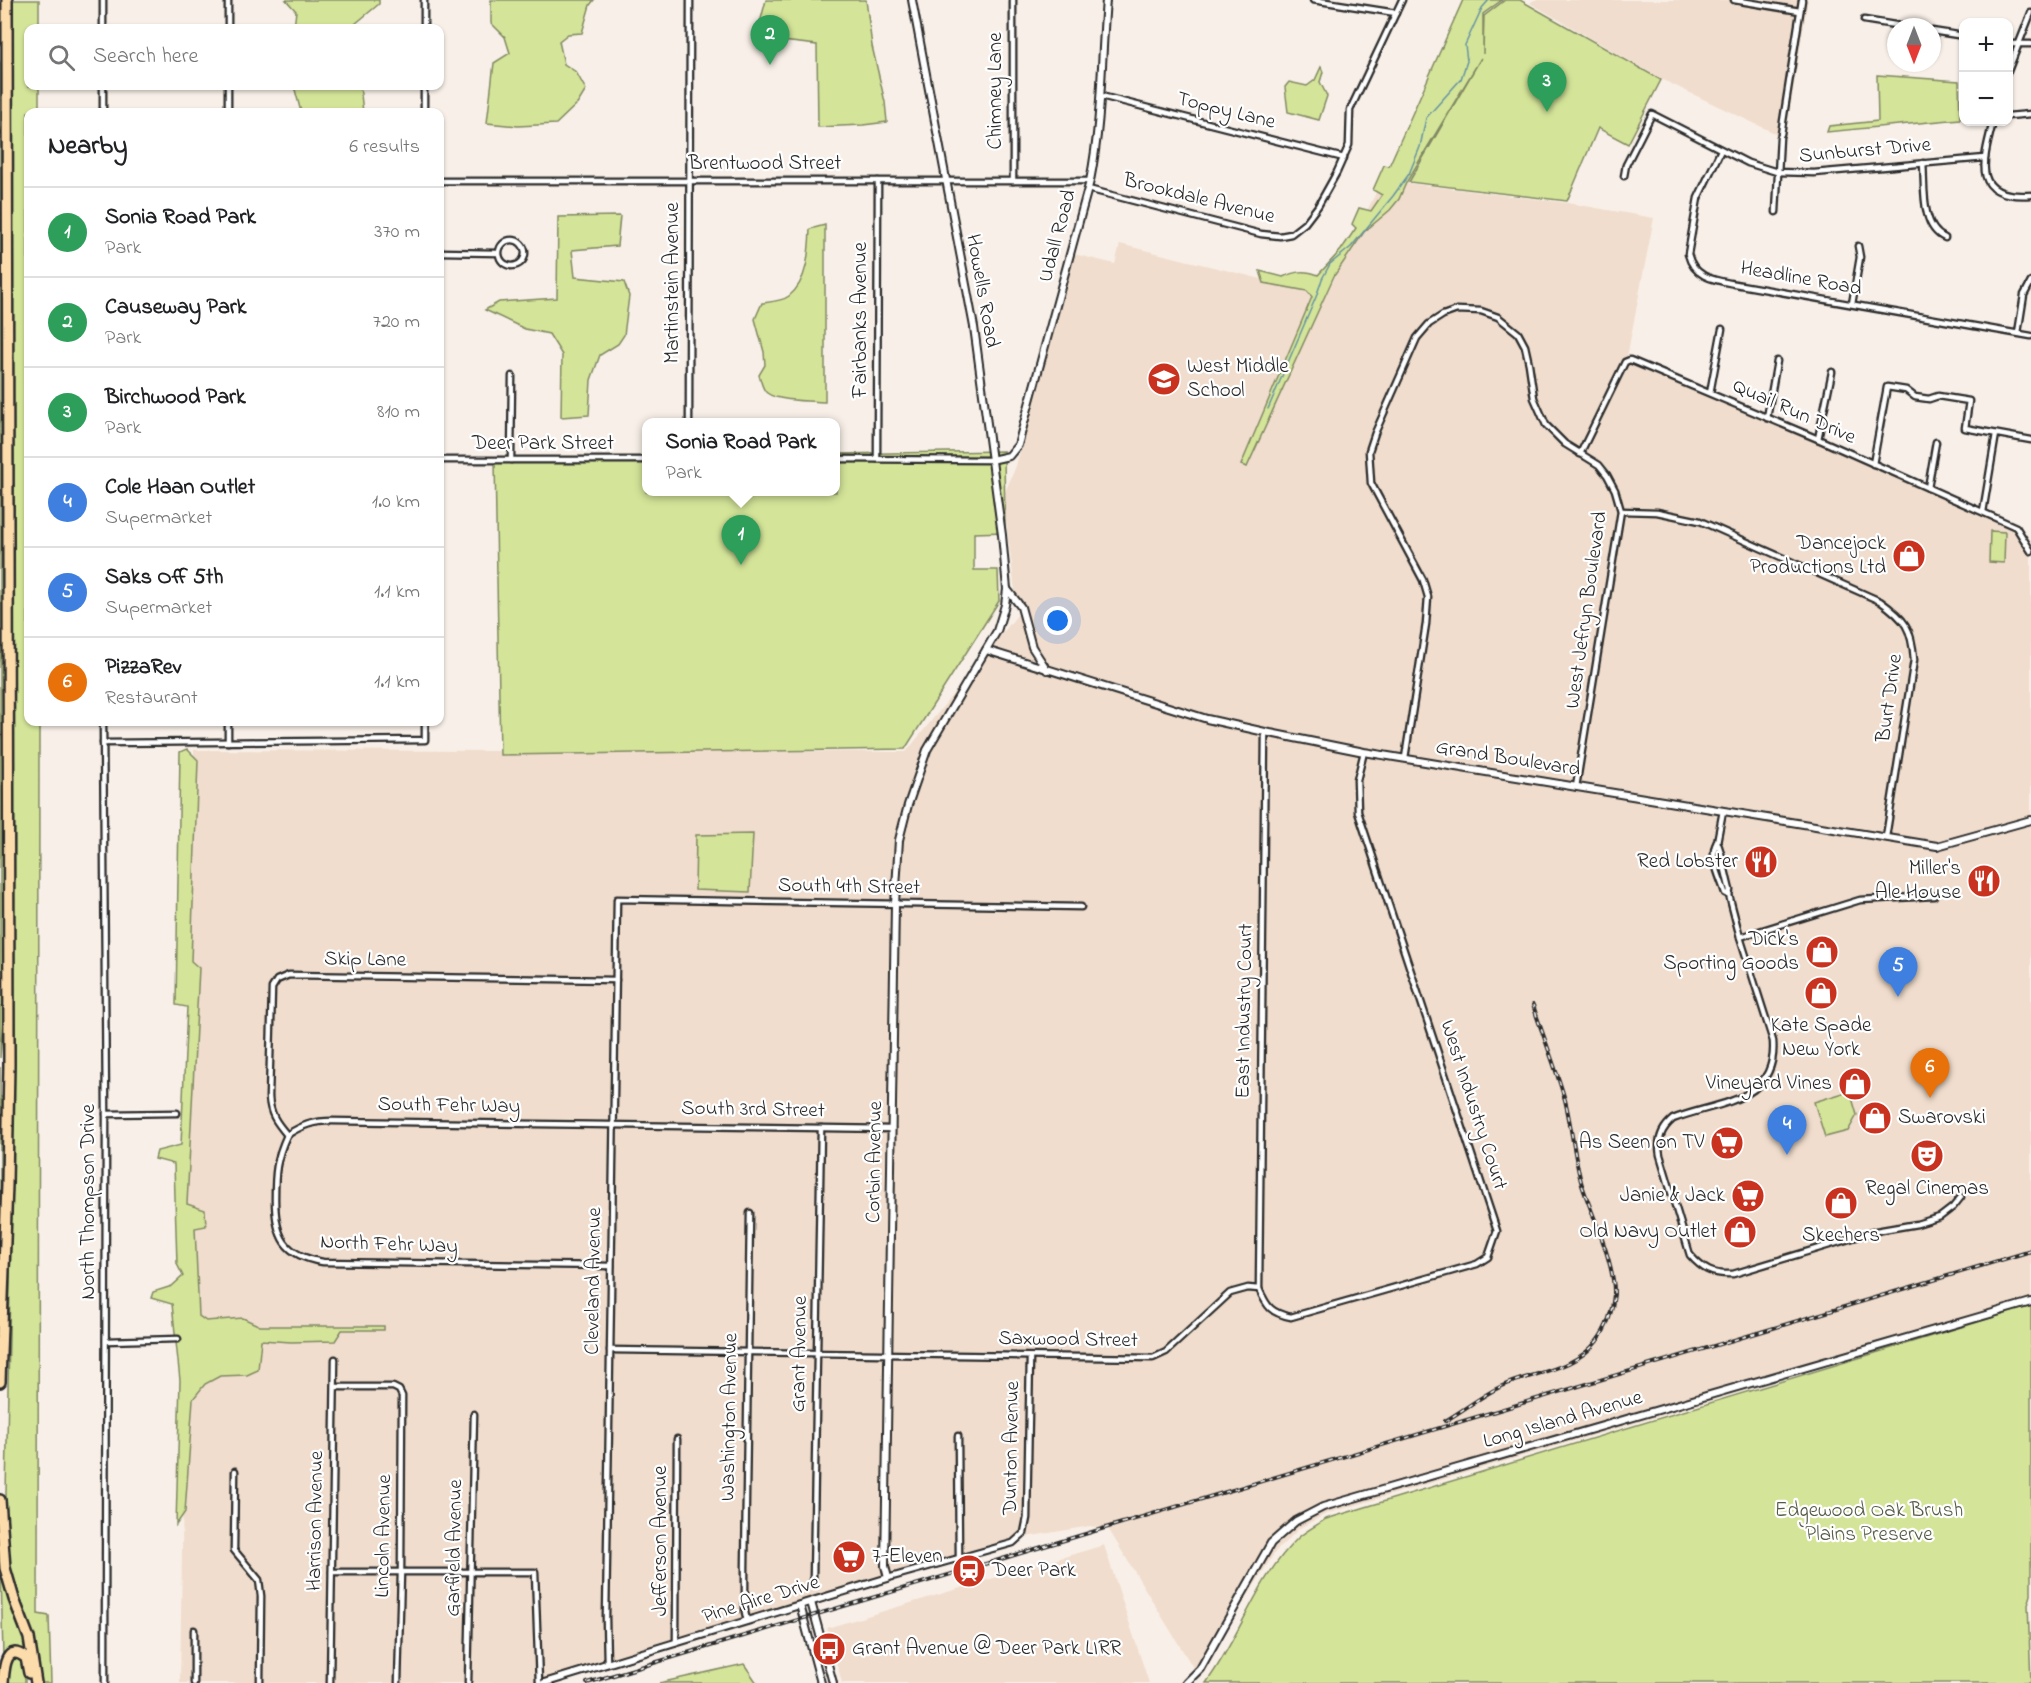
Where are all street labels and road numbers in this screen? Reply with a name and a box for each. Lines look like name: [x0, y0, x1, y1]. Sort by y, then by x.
street label: Chimney Lane: [981, 32, 1013, 150]
street label: Toppy Lane: [1173, 84, 1279, 140]
street label: Sunburst Drive: [1798, 130, 1933, 172]
street label: Brentwood Street: [688, 149, 841, 179]
street label: Brookdale Avenue: [1119, 165, 1278, 232]
street label: Udall Road: [1031, 186, 1085, 285]
street label: Martinstein Avenue: [658, 202, 688, 364]
street label: Howells Road: [957, 232, 1007, 350]
street label: Fairbanks Avenue: [846, 241, 876, 399]
street label: Headline Road: [1738, 254, 1864, 304]
street label: Quail Run Drive: [1727, 371, 1861, 453]
street label: Deer Park Street: [471, 429, 614, 459]
street label: West Jefryn Boulevard: [1558, 509, 1618, 711]
street label: Burt Drive: [1869, 651, 1911, 745]
street label: Grand Boulevard: [1433, 733, 1583, 785]
street label: South 4th Street: [777, 871, 921, 903]
street label: East Industry Court: [1228, 923, 1264, 1099]
street label: Skip Lane: [324, 944, 407, 976]
street label: West Industry Court: [1430, 1016, 1515, 1194]
street label: South Fehr Way: [377, 1090, 521, 1124]
street label: South 3rd Street: [681, 1094, 825, 1126]
street label: Corbin Avenue: [859, 1100, 891, 1223]
street label: North Thompson Drive: [74, 1104, 104, 1300]
street label: Cleveland Avenue: [578, 1206, 610, 1355]
street label: North Fehr Way: [319, 1228, 458, 1264]
street label: Grant Avenue: [784, 1295, 816, 1412]
street label: Saxwood Street: [998, 1324, 1138, 1356]
street label: Washington Avenue: [714, 1332, 748, 1501]
street label: Dunton Avenue: [996, 1380, 1028, 1516]
street label: Long Island Avenue: [1480, 1383, 1647, 1459]
street label: Harrison Avenue: [300, 1450, 332, 1591]
street label: Jefferson Avenue: [646, 1465, 676, 1616]
street label: Lincoln Avenue: [368, 1473, 400, 1598]
street label: Garfield Avenue: [439, 1479, 471, 1617]
street label: Pine Aire Drive: [699, 1568, 824, 1632]

